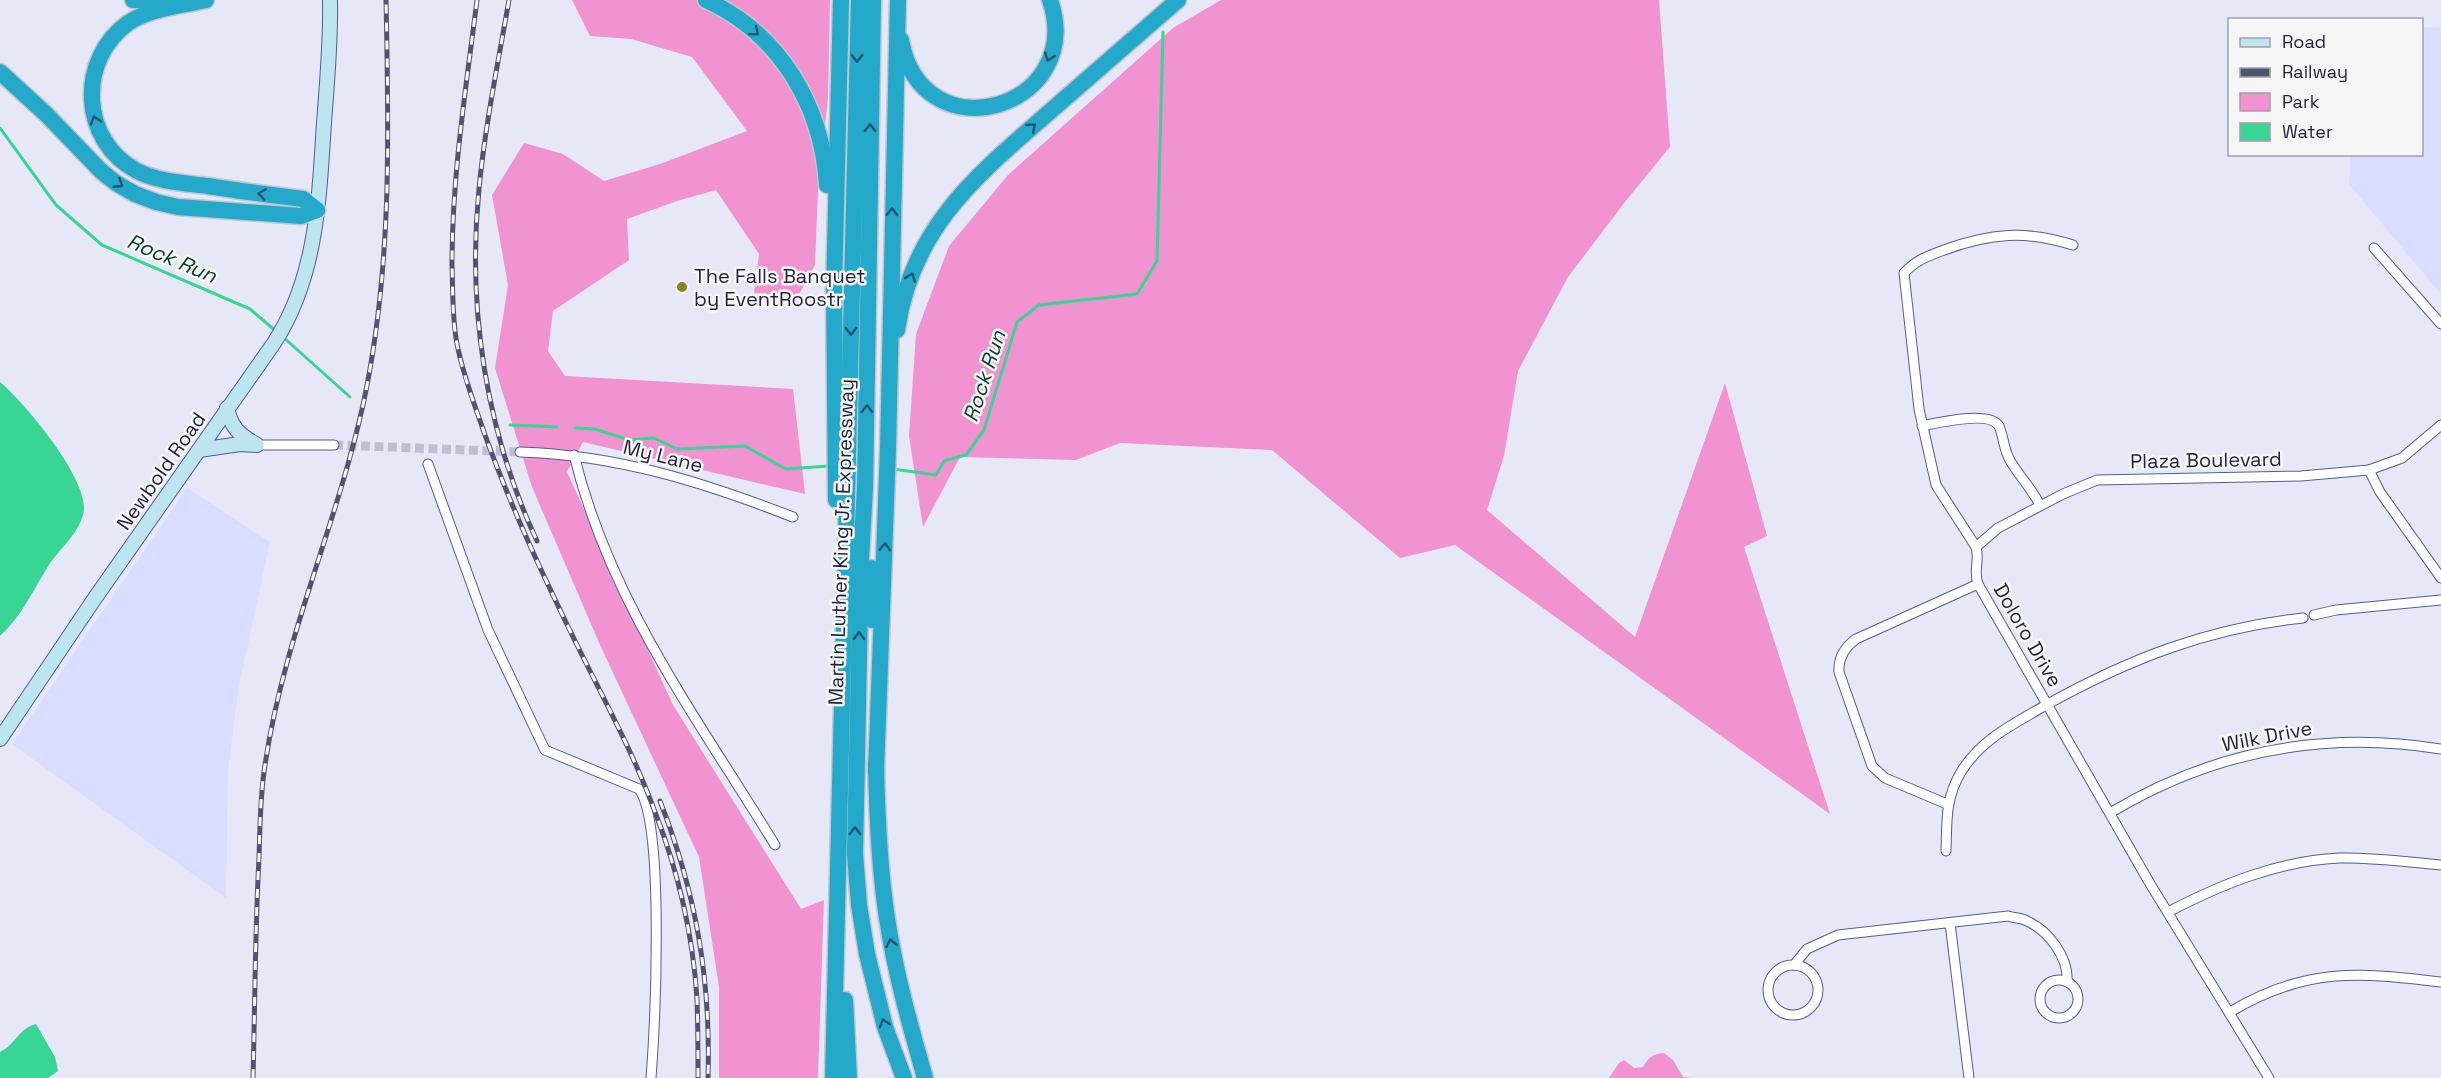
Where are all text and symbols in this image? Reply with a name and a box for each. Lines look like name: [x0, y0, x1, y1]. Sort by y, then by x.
legend: [2228, 18, 2423, 156]
one-way arrow: [748, 25, 759, 36]
text: Road: [2282, 30, 2326, 53]
one-way arrow: [1043, 51, 1056, 62]
one-way arrow: [851, 54, 864, 63]
text: Railway: [2282, 60, 2348, 83]
text: Park: [2282, 90, 2320, 113]
one-way arrow: [90, 115, 103, 126]
text: Water: [2282, 120, 2333, 143]
one-way arrow: [864, 124, 876, 133]
one-way arrow: [1025, 124, 1036, 135]
one-way arrow: [112, 177, 123, 188]
one-way arrow: [258, 188, 267, 200]
one-way arrow: [886, 207, 898, 216]
water label: Rock Run: [123, 227, 222, 289]
place label: The Falls Banquet by EventRoostr: [694, 263, 865, 312]
one-way arrow: [904, 272, 916, 283]
marker: The Falls Banquet by EventRoostr: [675, 280, 689, 294]
water label: Rock Run: [957, 326, 1012, 425]
one-way arrow: [845, 327, 857, 336]
street label: Martin Luther King Jr. Expressway: [822, 378, 860, 706]
one-way arrow: [860, 404, 873, 413]
street label: Newbold Road: [111, 407, 211, 535]
street label: My Lane: [620, 434, 706, 478]
street label: Plaza Boulevard: [2130, 446, 2282, 474]
one-way arrow: [878, 542, 891, 551]
street label: Doloro Drive: [1988, 578, 2068, 692]
one-way arrow: [853, 631, 865, 640]
street label: Wilk Drive: [2220, 715, 2314, 757]
one-way arrow: [849, 826, 861, 835]
one-way arrow: [885, 938, 898, 948]
one-way arrow: [879, 1018, 891, 1029]

